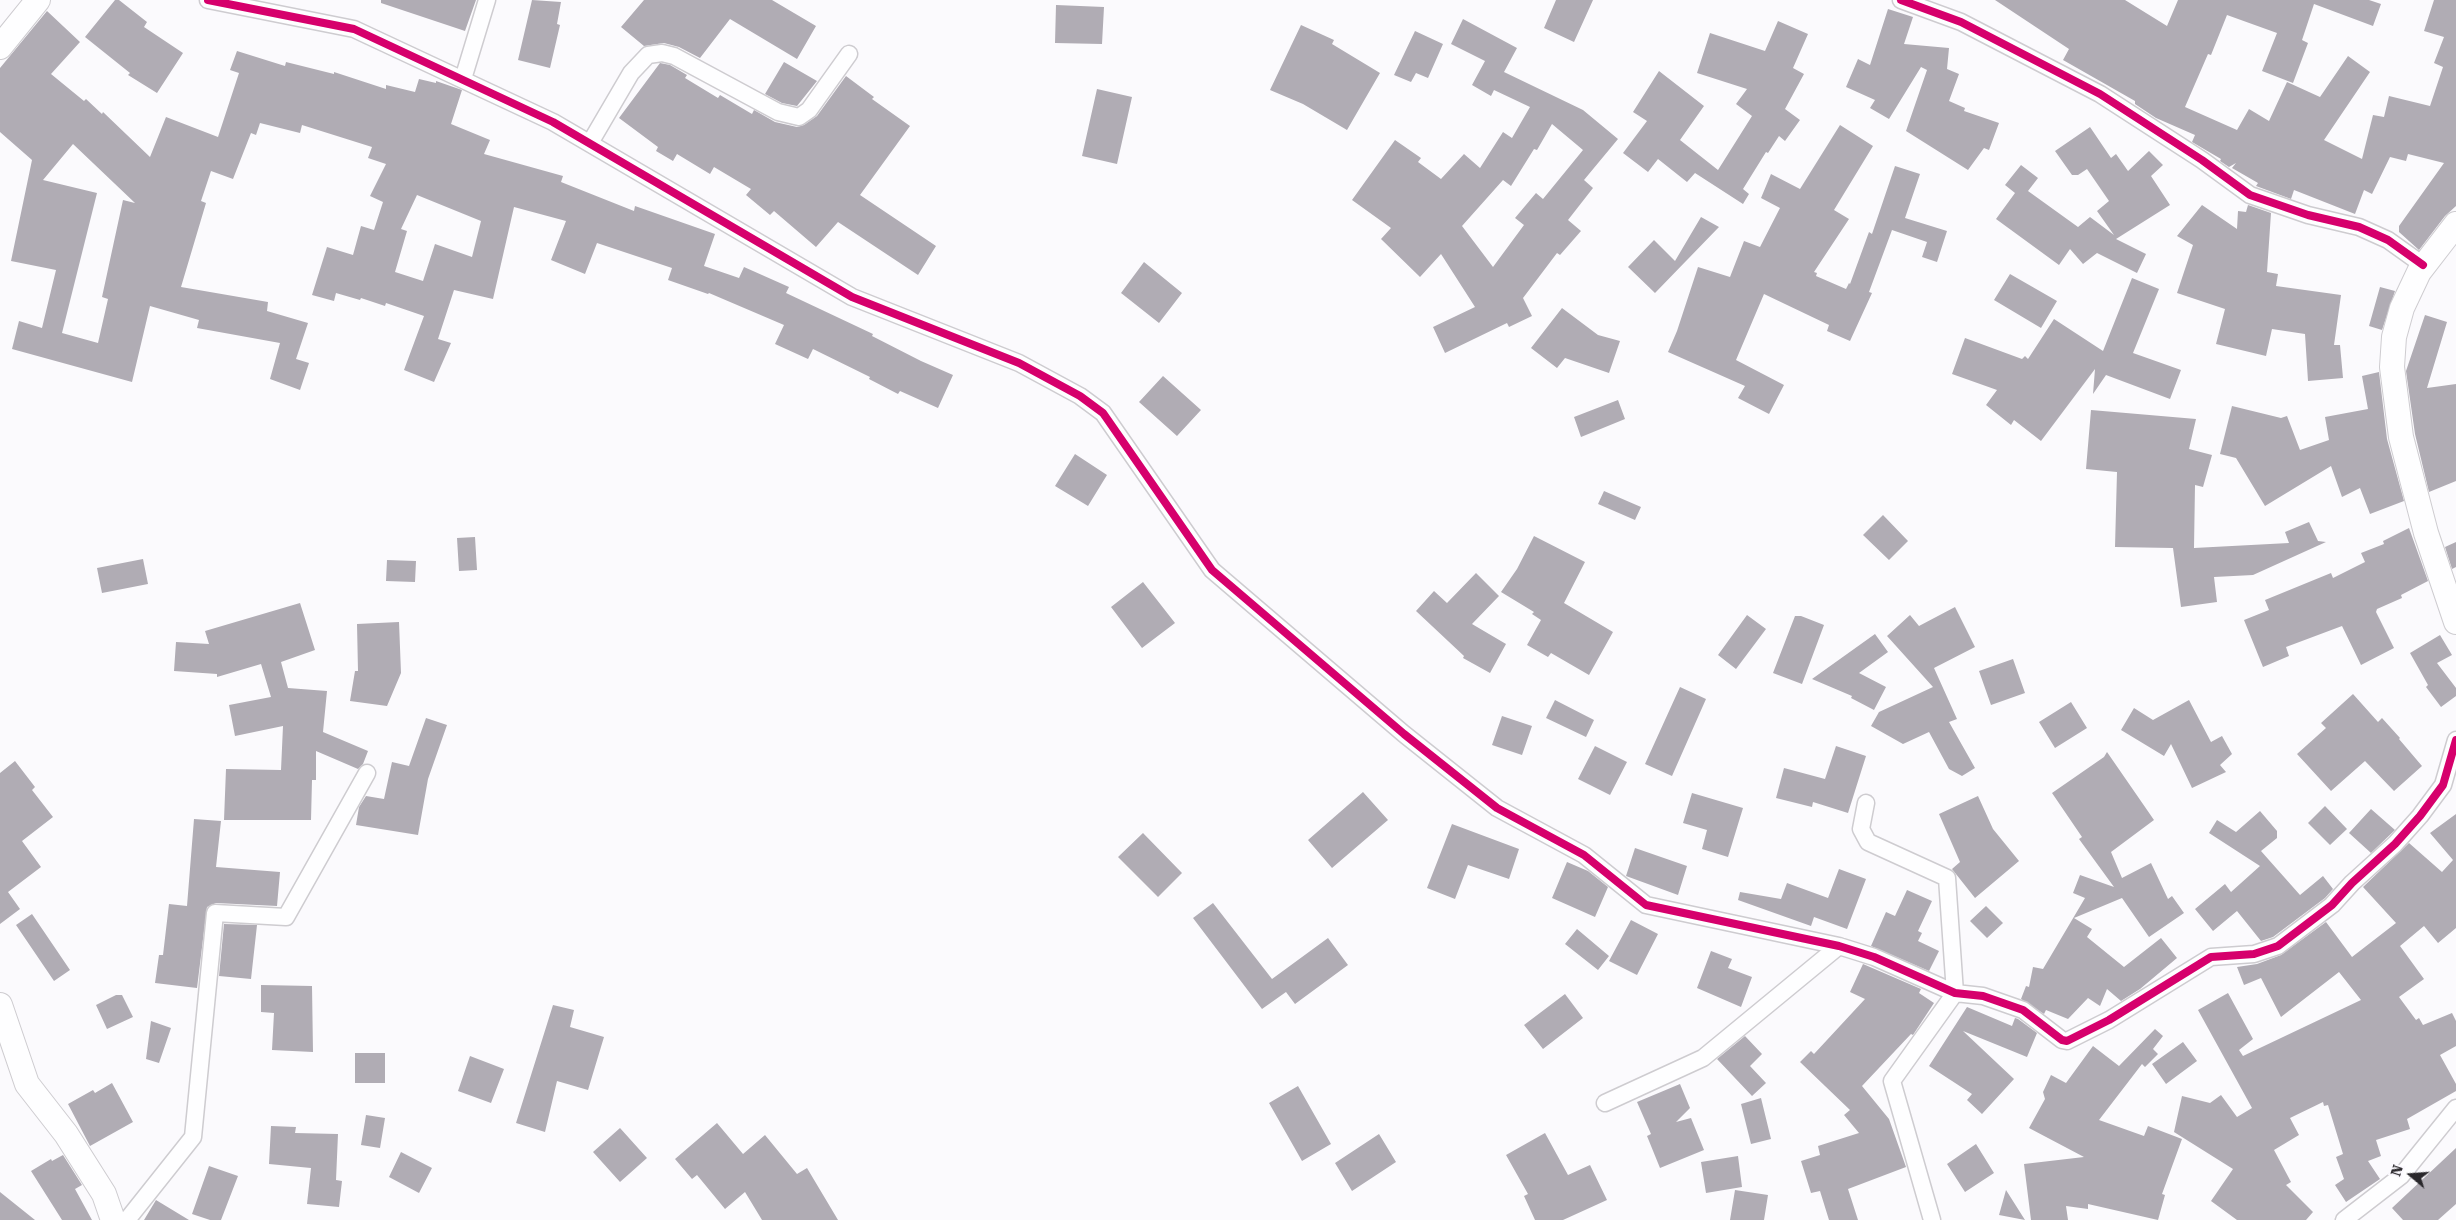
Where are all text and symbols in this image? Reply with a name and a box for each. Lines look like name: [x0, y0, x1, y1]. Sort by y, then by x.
north arrow: [2386, 1150, 2436, 1200]
text: N: [2387, 1163, 2406, 1178]

